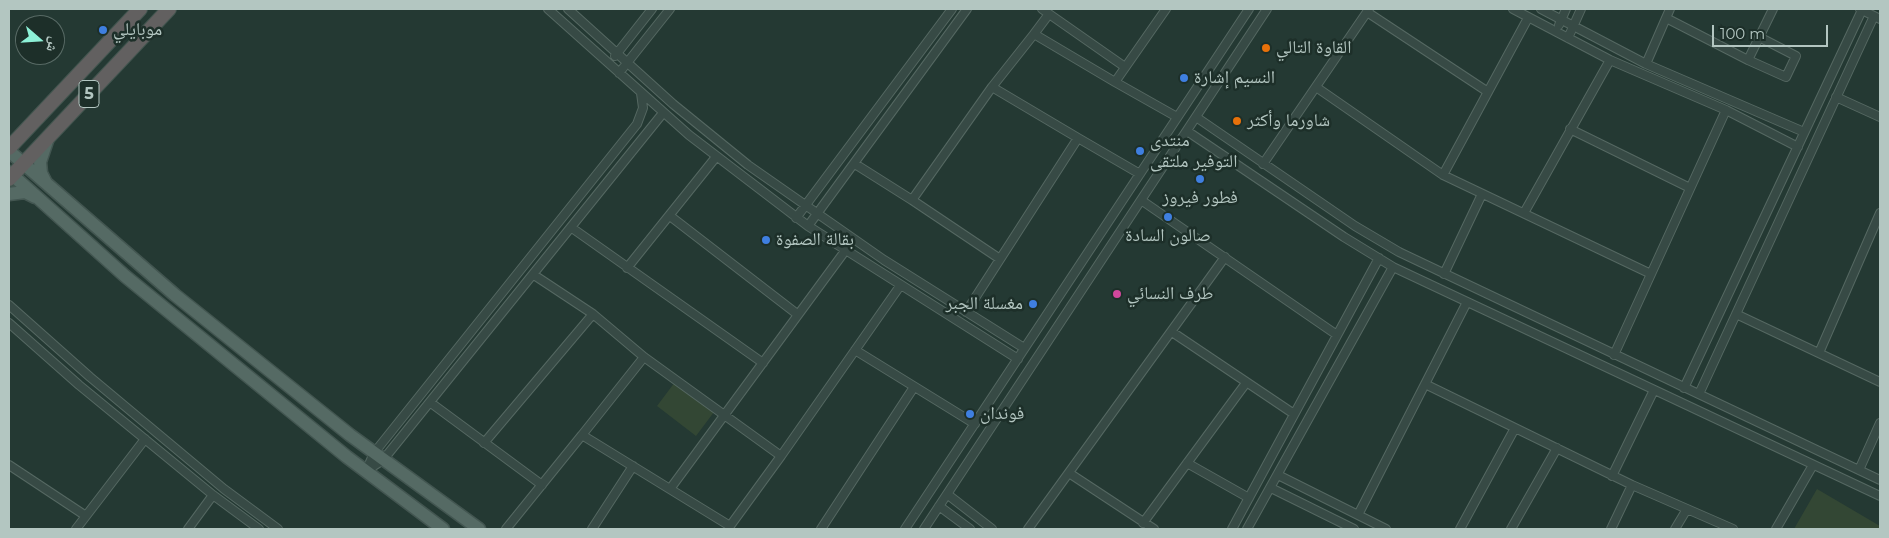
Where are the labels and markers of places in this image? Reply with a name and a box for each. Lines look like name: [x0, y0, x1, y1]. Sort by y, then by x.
place label: موبايلي: [113, 19, 162, 41]
marker: موبايلي: [97, 24, 109, 36]
place label: القاوة التالي: [1276, 37, 1351, 59]
marker: القاوة التالي: [1260, 42, 1272, 54]
place label: النسيم إشارة: [1194, 67, 1275, 89]
marker: النسيم إشارة: [1178, 72, 1190, 84]
place label: شاورما وأكثر: [1247, 110, 1330, 132]
marker: شاورما وأكثر: [1231, 115, 1243, 127]
place label: منتدى التوفير ملتقى: [1150, 130, 1237, 172]
marker: منتدى التوفير ملتقى: [1134, 145, 1146, 157]
marker: فطور فيروز: [1194, 173, 1206, 185]
place label: فطور فيروز: [1162, 187, 1238, 209]
marker: صالون السادة: [1162, 211, 1174, 223]
place label: صالون السادة: [1125, 225, 1211, 247]
place label: بقالة الصفوة: [776, 229, 854, 251]
marker: بقالة الصفوة: [760, 234, 772, 246]
place label: طرف النسائي: [1127, 283, 1213, 305]
marker: طرف النسائي: [1111, 288, 1123, 300]
place label: مغسلة الجبر: [946, 293, 1023, 315]
marker: مغسلة الجبر: [1027, 298, 1039, 310]
place label: فوندان: [980, 403, 1024, 425]
marker: فوندان: [964, 408, 976, 420]

